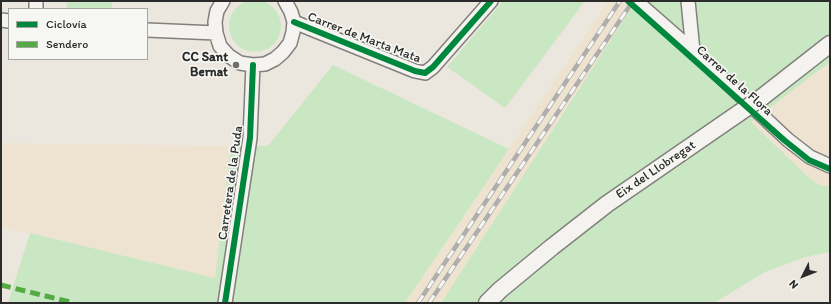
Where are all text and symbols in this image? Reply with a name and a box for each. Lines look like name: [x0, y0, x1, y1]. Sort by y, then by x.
legend: [8, 8, 148, 60]
street label: Carrer de Marta Mata: [305, 9, 423, 67]
text: Ciclovía: [46, 17, 87, 31]
text: Sendero: [46, 37, 88, 51]
street label: Carrer de la Flora: [693, 43, 775, 119]
place label: CC Sant Bernat: [182, 50, 228, 81]
marker: CC Sant Bernat: [231, 60, 241, 70]
street label: Carretera de la Puda: [215, 125, 247, 241]
street label: Eix del Llobregat: [613, 138, 699, 202]
north arrow: [783, 256, 823, 296]
text: N: [786, 277, 801, 291]

